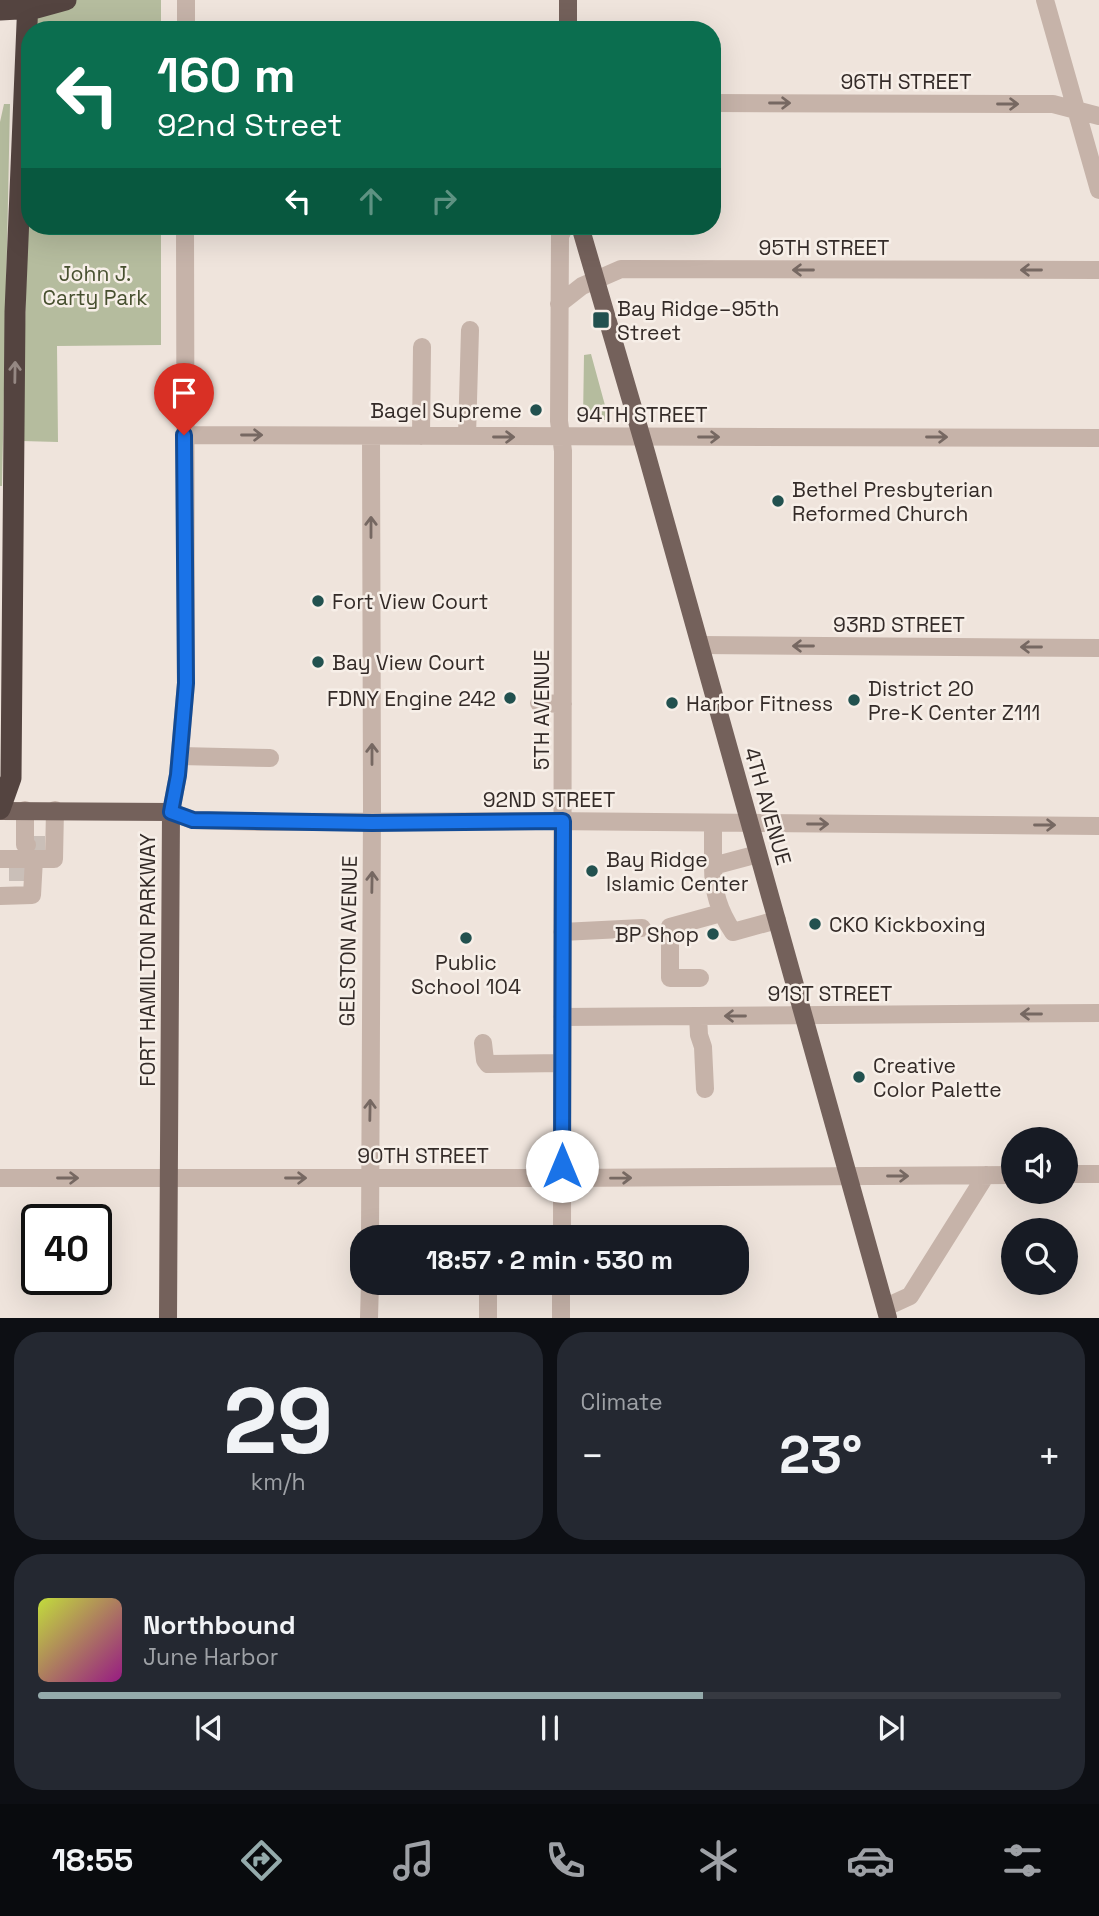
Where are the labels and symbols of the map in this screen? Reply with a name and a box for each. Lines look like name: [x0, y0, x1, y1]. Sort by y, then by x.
street label: 96TH STREET: [840, 68, 972, 95]
one-way arrow: [769, 96, 792, 110]
one-way arrow: [996, 97, 1019, 110]
street label: 95TH STREET: [759, 234, 889, 261]
park label: John J. Carty Park: [42, 260, 148, 311]
one-way arrow: [792, 263, 815, 277]
one-way arrow: [1020, 263, 1043, 277]
place label: Bay Ridge–95th Street: [617, 295, 780, 346]
marker: Bay Ridge–95th Street: [591, 310, 611, 330]
one-way arrow: [8, 361, 21, 384]
pin: [154, 363, 214, 435]
place label: Bagel Supreme: [370, 397, 522, 424]
street label: 94TH STREET: [576, 401, 708, 428]
marker: Bagel Supreme: [528, 402, 544, 418]
one-way arrow: [241, 428, 264, 442]
one-way arrow: [493, 430, 516, 444]
one-way arrow: [698, 430, 721, 444]
one-way arrow: [925, 430, 948, 444]
place label: Bethel Presbyterian Reformed Church: [792, 476, 993, 527]
marker: Bethel Presbyterian Reformed Church: [770, 493, 786, 509]
one-way arrow: [364, 516, 378, 539]
place label: Fort View Court: [332, 588, 488, 615]
marker: Fort View Court: [310, 593, 326, 609]
street label: 93RD STREET: [833, 611, 965, 638]
one-way arrow: [792, 639, 815, 653]
one-way arrow: [1020, 640, 1043, 654]
place label: Bay View Court: [332, 649, 485, 676]
street label: 5TH AVENUE: [528, 650, 555, 770]
marker: Bay View Court: [310, 654, 326, 670]
place label: District 20 Pre-K Center Z111: [868, 675, 1040, 726]
place label: FDNY Engine 242: [327, 685, 496, 712]
marker: FDNY Engine 242: [502, 690, 518, 706]
place label: Harbor Fitness: [686, 690, 833, 717]
marker: District 20 Pre-K Center Z111: [846, 692, 862, 708]
marker: Harbor Fitness: [664, 695, 680, 711]
one-way arrow: [365, 743, 379, 766]
street label: 4TH AVENUE: [738, 744, 798, 868]
street label: 92ND STREET: [483, 786, 615, 813]
one-way arrow: [806, 817, 829, 831]
one-way arrow: [1033, 818, 1056, 832]
street label: FORT HAMILTON PARKWAY: [134, 833, 161, 1087]
place label: Bay Ridge Islamic Center: [606, 846, 749, 897]
street label: GELSTON AVENUE: [333, 855, 363, 1027]
marker: Bay Ridge Islamic Center: [584, 863, 600, 879]
one-way arrow: [365, 871, 379, 894]
place label: CKO Kickboxing: [829, 911, 986, 938]
marker: CKO Kickboxing: [807, 916, 823, 932]
place label: BP Shop: [615, 921, 699, 948]
marker: BP Shop: [705, 926, 721, 942]
marker: Public School 104: [458, 930, 474, 946]
place label: Public School 104: [411, 949, 521, 1000]
street label: 91ST STREET: [768, 980, 892, 1007]
one-way arrow: [1020, 1007, 1043, 1021]
one-way arrow: [724, 1009, 747, 1023]
place label: Creative Color Palette: [873, 1052, 1002, 1103]
marker: Creative Color Palette: [851, 1069, 867, 1085]
one-way arrow: [363, 1098, 377, 1121]
position arrow: [525, 1129, 599, 1203]
street label: 90TH STREET: [357, 1142, 489, 1169]
one-way arrow: [886, 1169, 909, 1183]
one-way arrow: [56, 1171, 79, 1185]
one-way arrow: [284, 1171, 307, 1184]
one-way arrow: [609, 1171, 632, 1185]
speed limit sign: 40: [21, 1204, 112, 1295]

